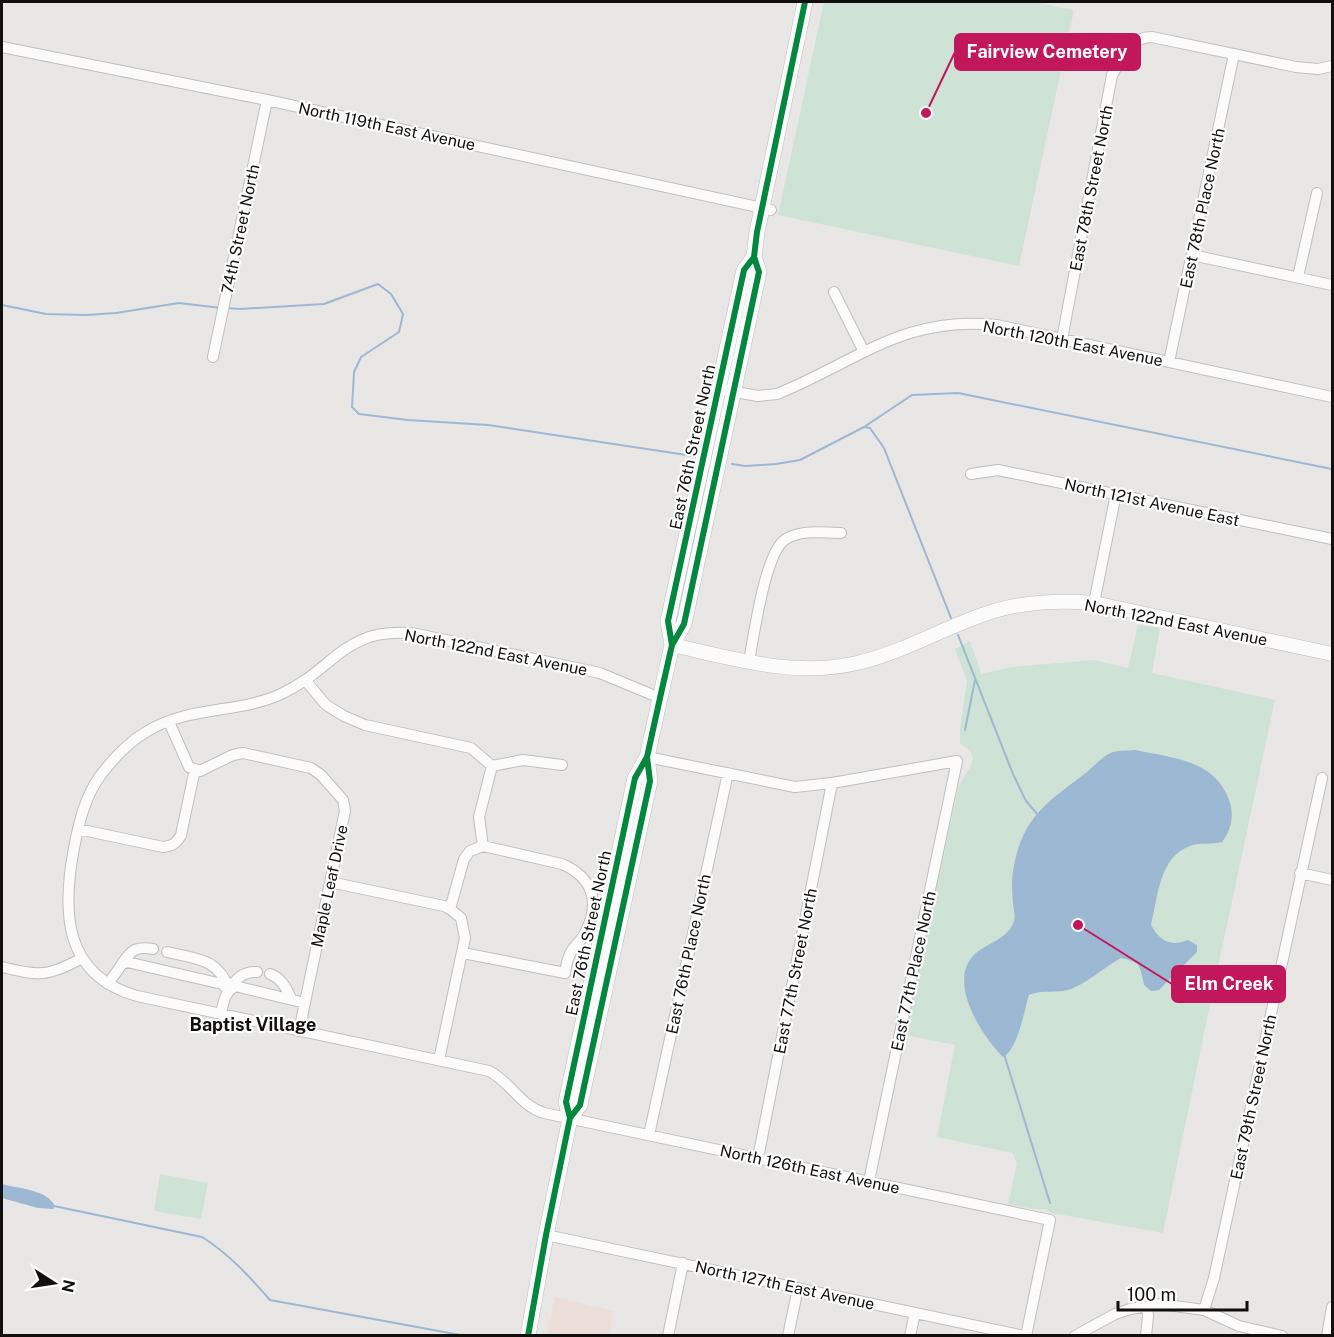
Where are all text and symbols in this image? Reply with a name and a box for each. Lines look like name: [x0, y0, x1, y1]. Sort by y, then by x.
callout: Fairview Cemetery: [955, 34, 1140, 70]
text: Fairview Cemetery: [967, 41, 1127, 62]
street label: North 119th East Avenue: [297, 98, 477, 155]
street label: East 78th Street North: [1066, 103, 1117, 273]
street label: East 78th Place North: [1176, 126, 1229, 290]
street label: 74th Street North: [218, 163, 263, 295]
street label: North 120th East Avenue: [981, 317, 1165, 370]
street label: East 76th Street North: [666, 363, 719, 531]
street label: North 121st Avenue East: [1063, 475, 1241, 530]
street label: North 122nd East Avenue: [1083, 595, 1269, 650]
street label: North 122nd East Avenue: [403, 625, 589, 680]
street label: Maple Leaf Drive: [307, 823, 352, 949]
street label: East 76th Street North: [562, 849, 615, 1017]
street label: East 76th Place North: [662, 872, 715, 1036]
street label: East 77th Street North: [770, 887, 821, 1056]
street label: East 77th Place North: [887, 889, 940, 1053]
callout: Elm Creek: [1172, 966, 1285, 1002]
text: Elm Creek: [1185, 973, 1274, 994]
street label: East 79th Street North: [1227, 1013, 1280, 1181]
district label: Baptist Village: [190, 1014, 316, 1035]
street label: North 126th East Avenue: [718, 1141, 902, 1198]
north arrow: [24, 1253, 84, 1313]
street label: North 127th East Avenue: [693, 1257, 876, 1314]
scale bar: [1118, 1274, 1247, 1312]
text: N: [58, 1278, 79, 1294]
text: 100 m: [1127, 1284, 1176, 1305]

